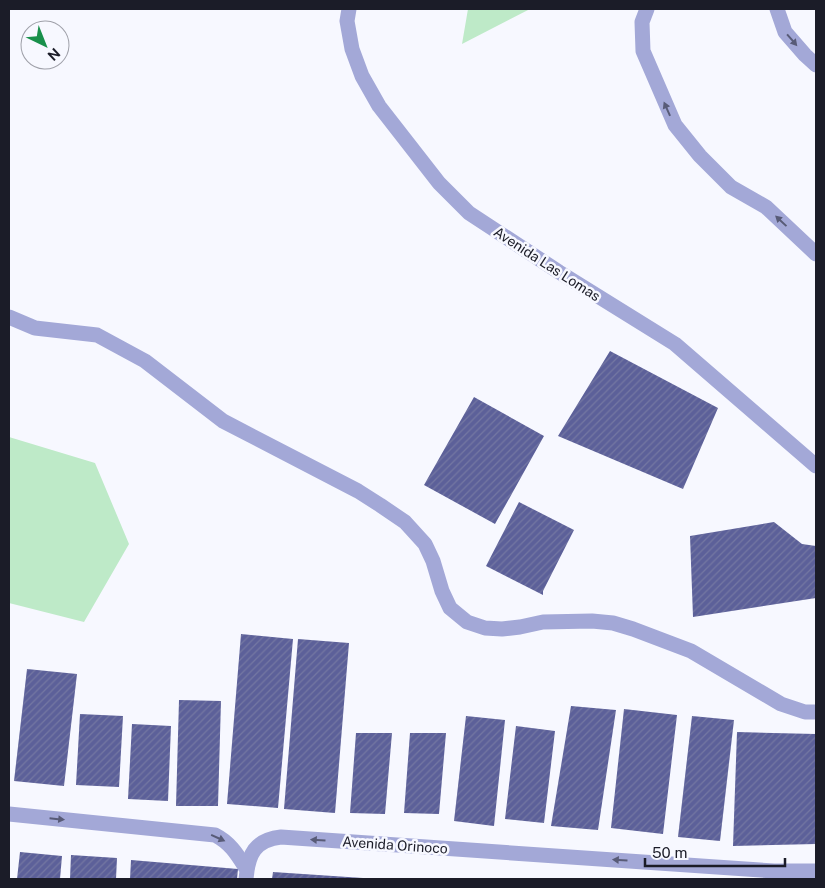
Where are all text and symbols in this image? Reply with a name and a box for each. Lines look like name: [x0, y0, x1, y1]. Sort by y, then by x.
north arrow: [20, 20, 70, 70]
one-way arrow: [786, 33, 798, 45]
text: N: [44, 45, 63, 64]
one-way arrow: [663, 102, 671, 116]
one-way arrow: [775, 215, 787, 227]
street label: Avenida Las Lomas: [491, 224, 603, 304]
one-way arrow: [50, 816, 66, 824]
street label: Avenida Orinoco: [342, 833, 448, 857]
one-way arrow: [211, 835, 225, 843]
one-way arrow: [310, 836, 326, 844]
scale bar: [645, 836, 785, 868]
text: 50 m: [652, 844, 687, 861]
one-way arrow: [612, 856, 628, 864]

